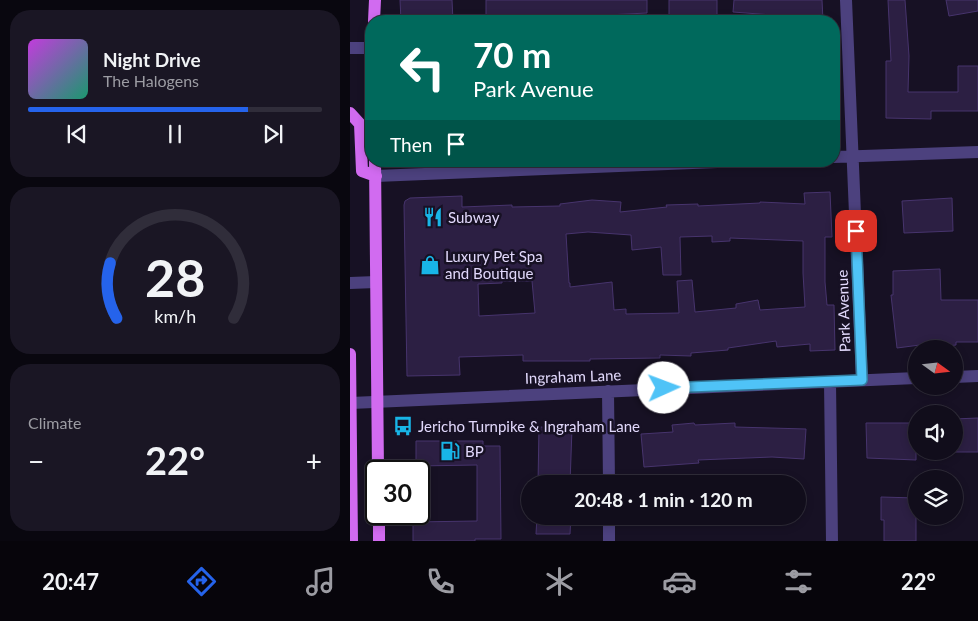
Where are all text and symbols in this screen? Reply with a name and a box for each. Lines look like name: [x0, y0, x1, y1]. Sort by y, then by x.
text: 70 m: [473, 33, 551, 75]
icon: left: [390, 35, 455, 100]
text: Night Drive: [103, 48, 201, 71]
text: The Halogens: [103, 71, 199, 90]
text: Park Avenue: [473, 75, 594, 102]
icon: previous: [63, 120, 91, 148]
icon: pause: [161, 120, 189, 148]
icon: next: [259, 120, 287, 148]
icon: arrive: [442, 130, 470, 158]
text: Then: [390, 133, 432, 156]
restaurant icon: Subway: [422, 206, 444, 228]
place label: Subway: [448, 208, 500, 226]
pin: [835, 210, 877, 252]
icon: arrive: [842, 217, 870, 245]
text: 28: [145, 246, 205, 308]
place label: Luxury Pet Spa and Boutique: [445, 247, 543, 282]
shop icon: Luxury Pet Spa and Boutique: [419, 254, 441, 276]
street label: Park Avenue: [833, 269, 853, 352]
text: km/h: [154, 305, 196, 327]
north arrow: [908, 340, 962, 395]
map controls: [908, 340, 963, 525]
position arrow: [637, 361, 689, 413]
street label: Ingraham Lane: [524, 365, 622, 387]
button: sound: [908, 405, 963, 460]
text: Climate: [28, 413, 81, 432]
bus stop icon: Jericho Turnpike & Ingraham Lane: [392, 415, 414, 437]
place label: Jericho Turnpike & Ingraham Lane: [418, 417, 640, 435]
text: 22°: [145, 437, 205, 483]
fuel station icon: BP: [439, 440, 461, 462]
place label: BP: [465, 442, 484, 460]
text: −: [28, 444, 44, 478]
text: +: [306, 444, 322, 478]
speed limit sign: 30: [365, 460, 430, 525]
button: layers: [908, 470, 963, 525]
text: 20:48 · 1 min · 120 m: [574, 488, 753, 511]
icon: directions: [184, 564, 219, 599]
icon: music: [303, 564, 338, 599]
icon: phone: [423, 564, 458, 599]
icon: climate: [542, 564, 577, 599]
icon: car: [662, 564, 697, 599]
icon: filters: [781, 564, 816, 599]
text: 20:47: [42, 568, 99, 595]
text: 22°: [901, 568, 936, 595]

